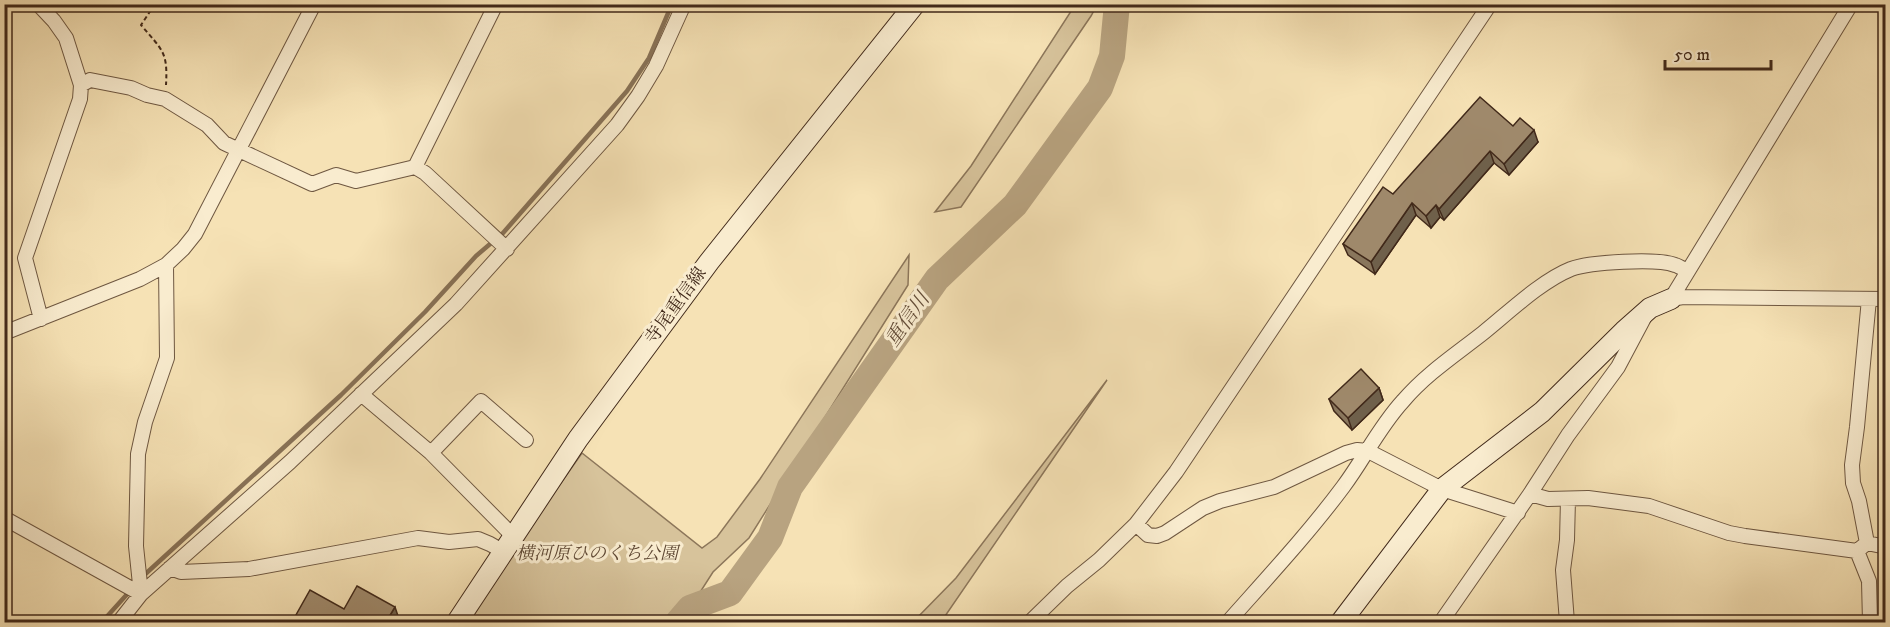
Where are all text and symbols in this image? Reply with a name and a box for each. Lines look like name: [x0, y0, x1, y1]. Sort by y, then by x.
scale bar: [1665, 33, 1772, 71]
text: 50 m: [1674, 44, 1710, 66]
street label: 寺尾重信線: [641, 263, 711, 349]
water label: 重信川: [881, 287, 937, 352]
park label: 横河原ひのくち公園: [516, 543, 681, 565]

